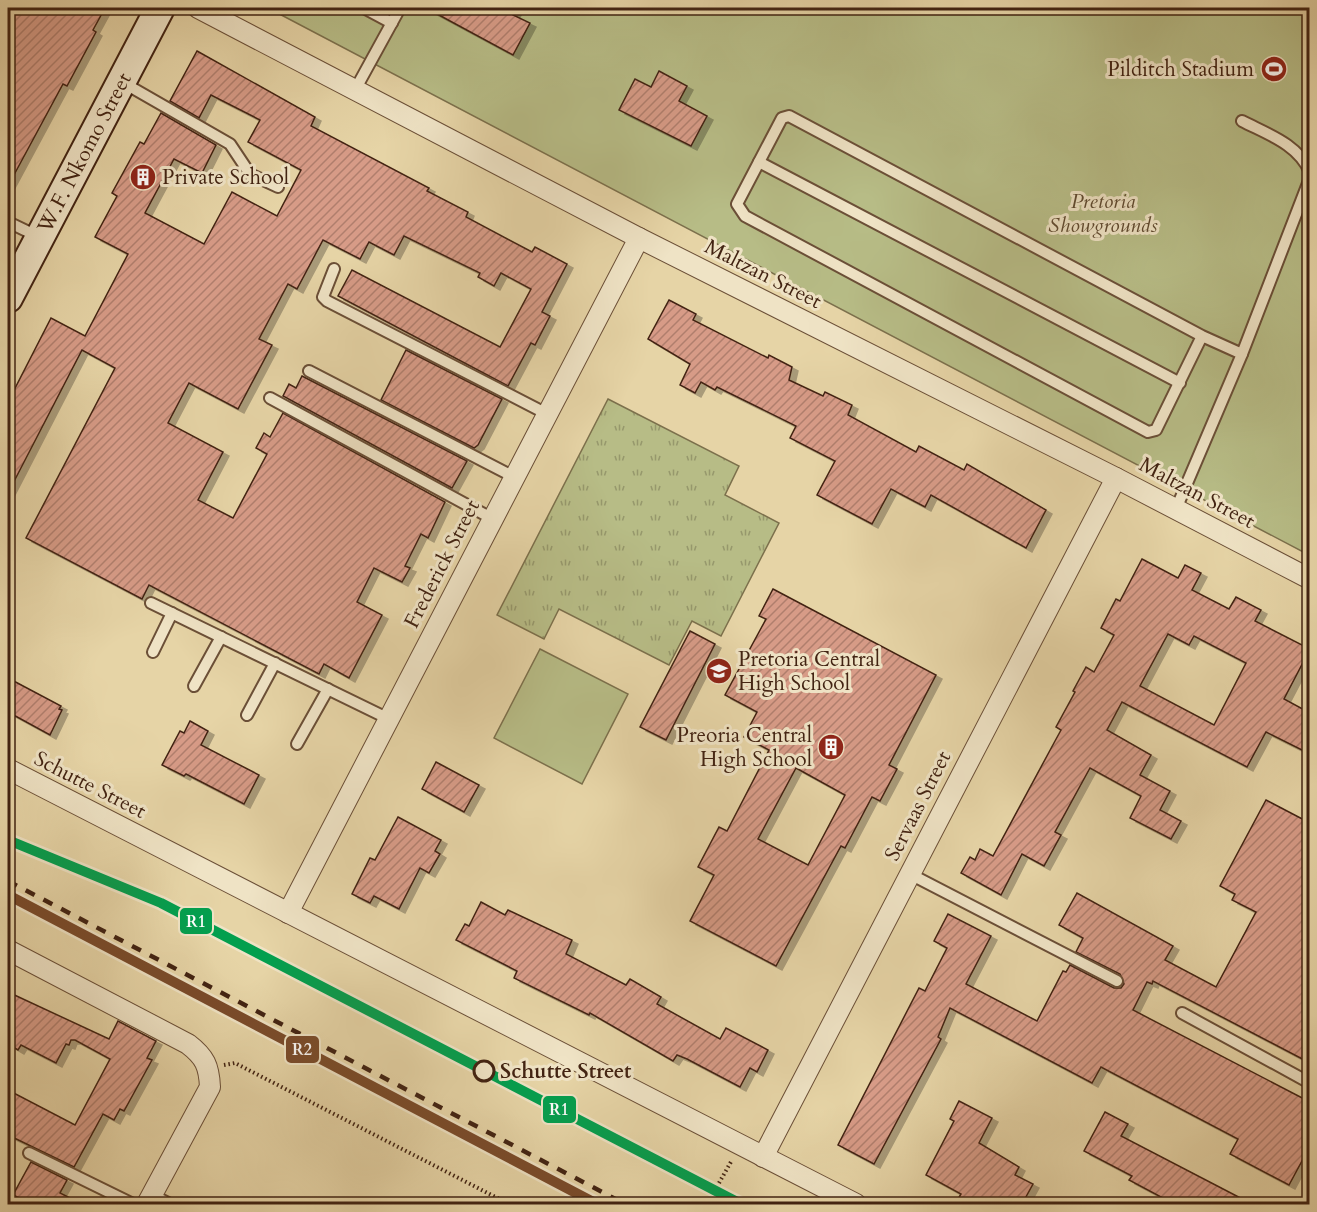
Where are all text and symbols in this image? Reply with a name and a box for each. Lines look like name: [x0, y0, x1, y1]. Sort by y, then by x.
sports icon: Pilditch Stadium: [1259, 54, 1289, 84]
place label: Pilditch Stadium: [1107, 55, 1254, 84]
street label: W.F. Nkomo Street: [30, 67, 138, 239]
building icon: Private School: [128, 162, 158, 192]
place label: Private School: [162, 163, 289, 192]
park label: Pretoria Showgrounds: [1048, 187, 1158, 240]
street label: Maltzan Street: [700, 232, 827, 316]
street label: Maltzan Street: [1134, 450, 1260, 536]
street label: Frederick Street: [397, 495, 487, 633]
place label: Pretoria Central High School: [738, 645, 880, 698]
school or university icon: Pretoria Central High School: [704, 656, 734, 686]
place label: Preoria Central High School: [677, 721, 812, 774]
building icon: Preoria Central High School: [816, 732, 846, 762]
street label: Schutte Street: [29, 744, 151, 826]
street label: Servaas Street: [878, 746, 958, 866]
line badge: R1: [179, 907, 213, 935]
text: R1: [186, 911, 206, 933]
line badge: R2: [285, 1035, 320, 1064]
text: R2: [292, 1039, 312, 1061]
place label: Schutte Street: [500, 1057, 632, 1086]
marker: Schutte Street: [473, 1060, 495, 1082]
line badge: R1: [542, 1095, 577, 1124]
text: R1: [549, 1099, 569, 1121]

